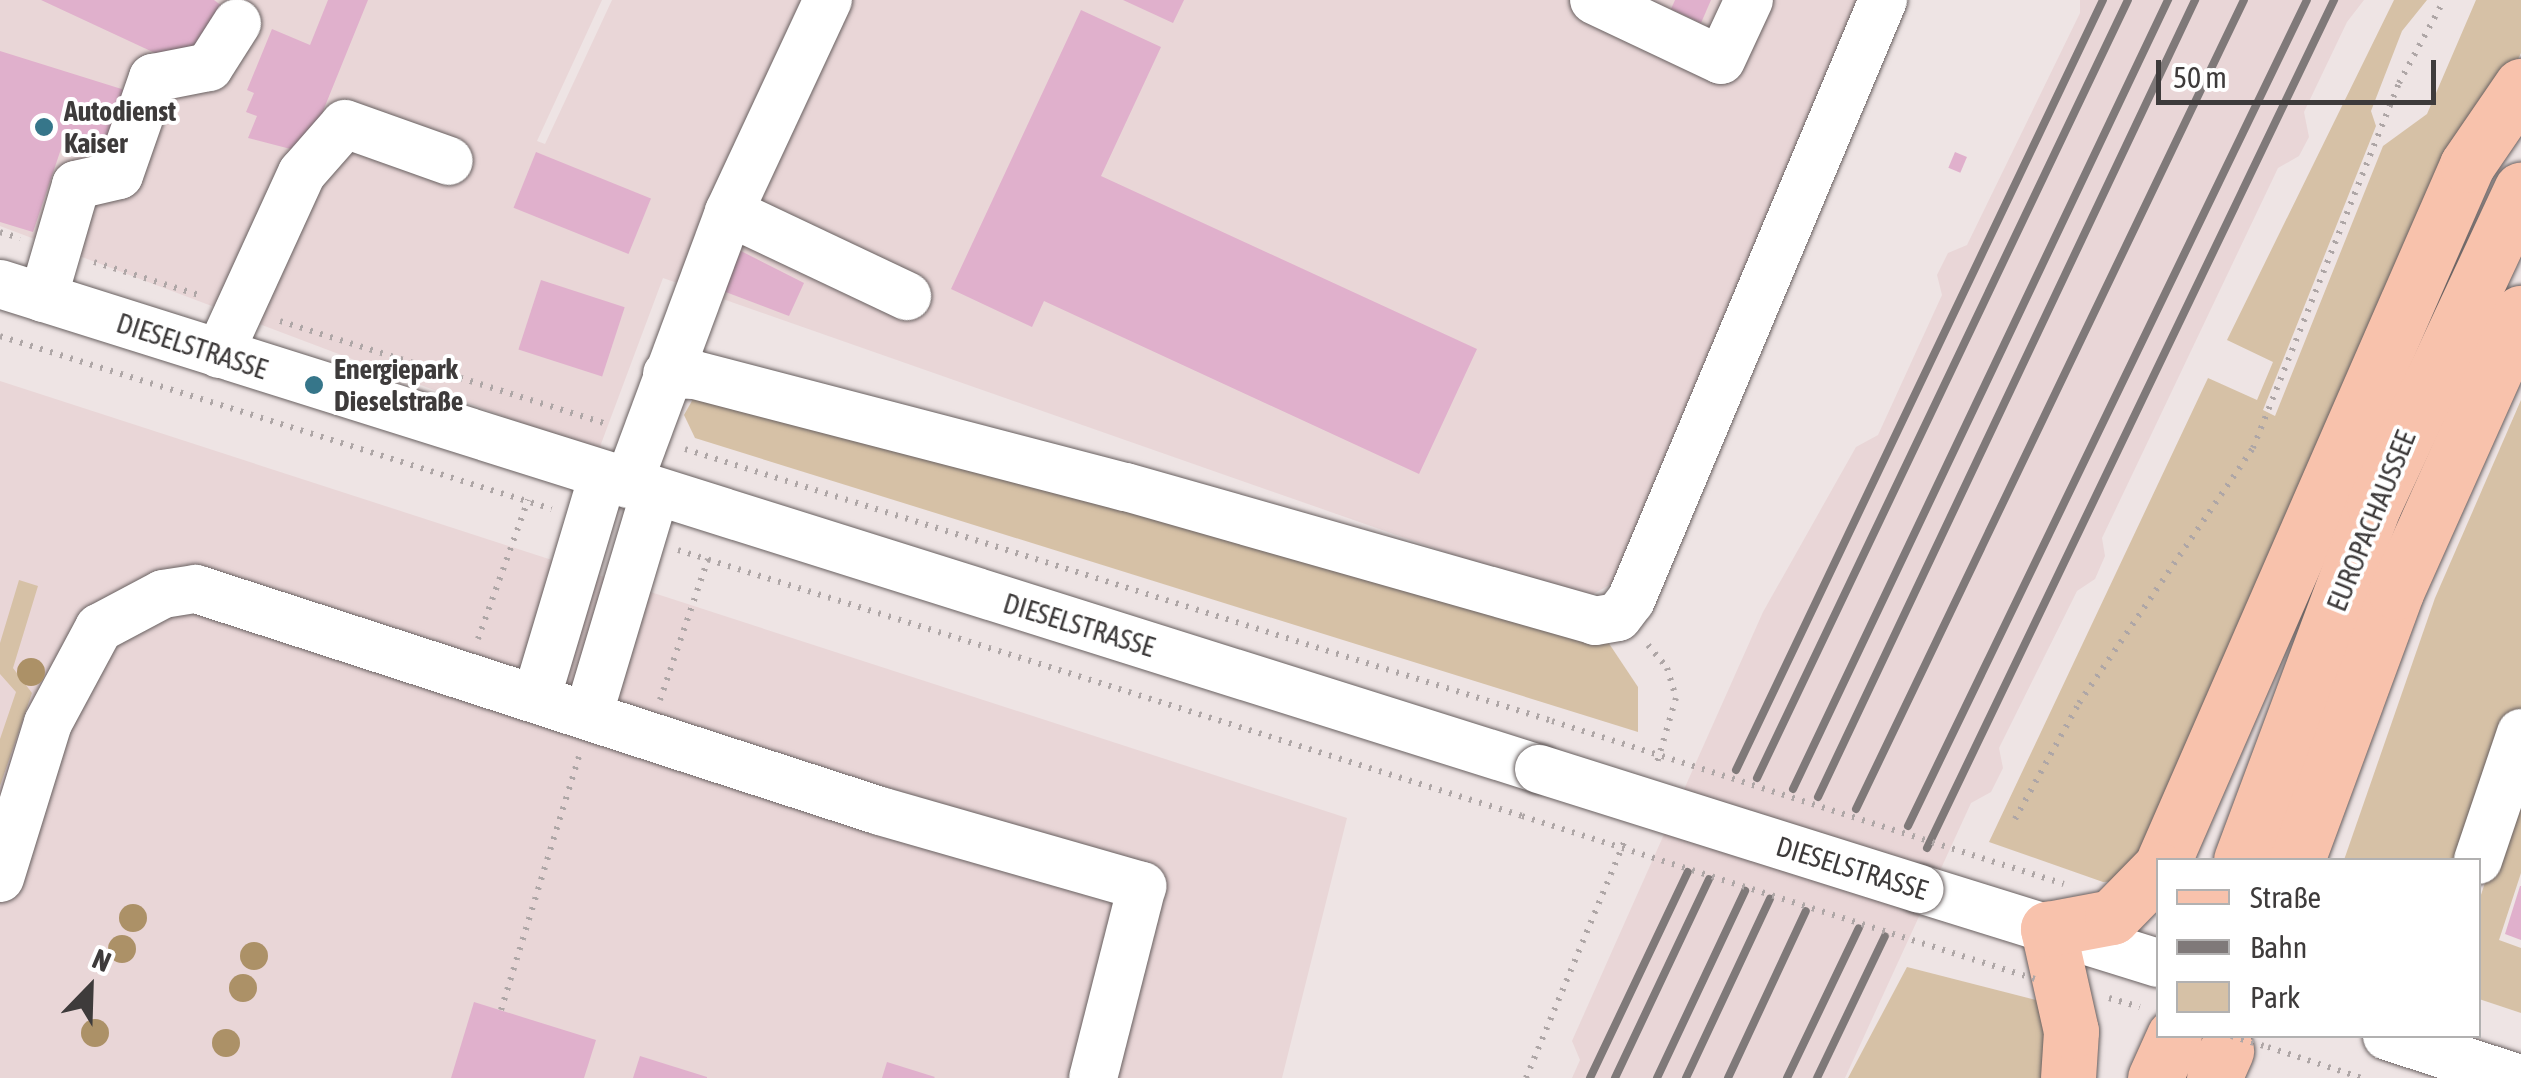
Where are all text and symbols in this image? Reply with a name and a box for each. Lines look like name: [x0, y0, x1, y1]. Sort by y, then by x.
scale bar: [2161, 40, 2441, 102]
text: 50 m: [2173, 60, 2227, 94]
place label: Autodienst Kaiser: [64, 94, 176, 160]
marker: Autodienst Kaiser: [33, 116, 55, 138]
street label: DIESELSTRASSE: [112, 306, 272, 386]
place label: Energiepark Dieselstraße: [334, 352, 463, 418]
marker: Energiepark Dieselstraße: [303, 374, 325, 396]
street label: EUROPACHAUSSEE: [2320, 426, 2422, 616]
street label: DIESELSTRASSE: [999, 586, 1159, 664]
street label: DIESELSTRASSE: [1772, 829, 1932, 907]
legend: [2156, 858, 2481, 1038]
text: Straße: [2250, 880, 2321, 914]
text: Bahn: [2250, 930, 2307, 964]
north arrow: [40, 938, 140, 1038]
text: N: [88, 942, 116, 978]
text: Park: [2250, 980, 2300, 1014]

